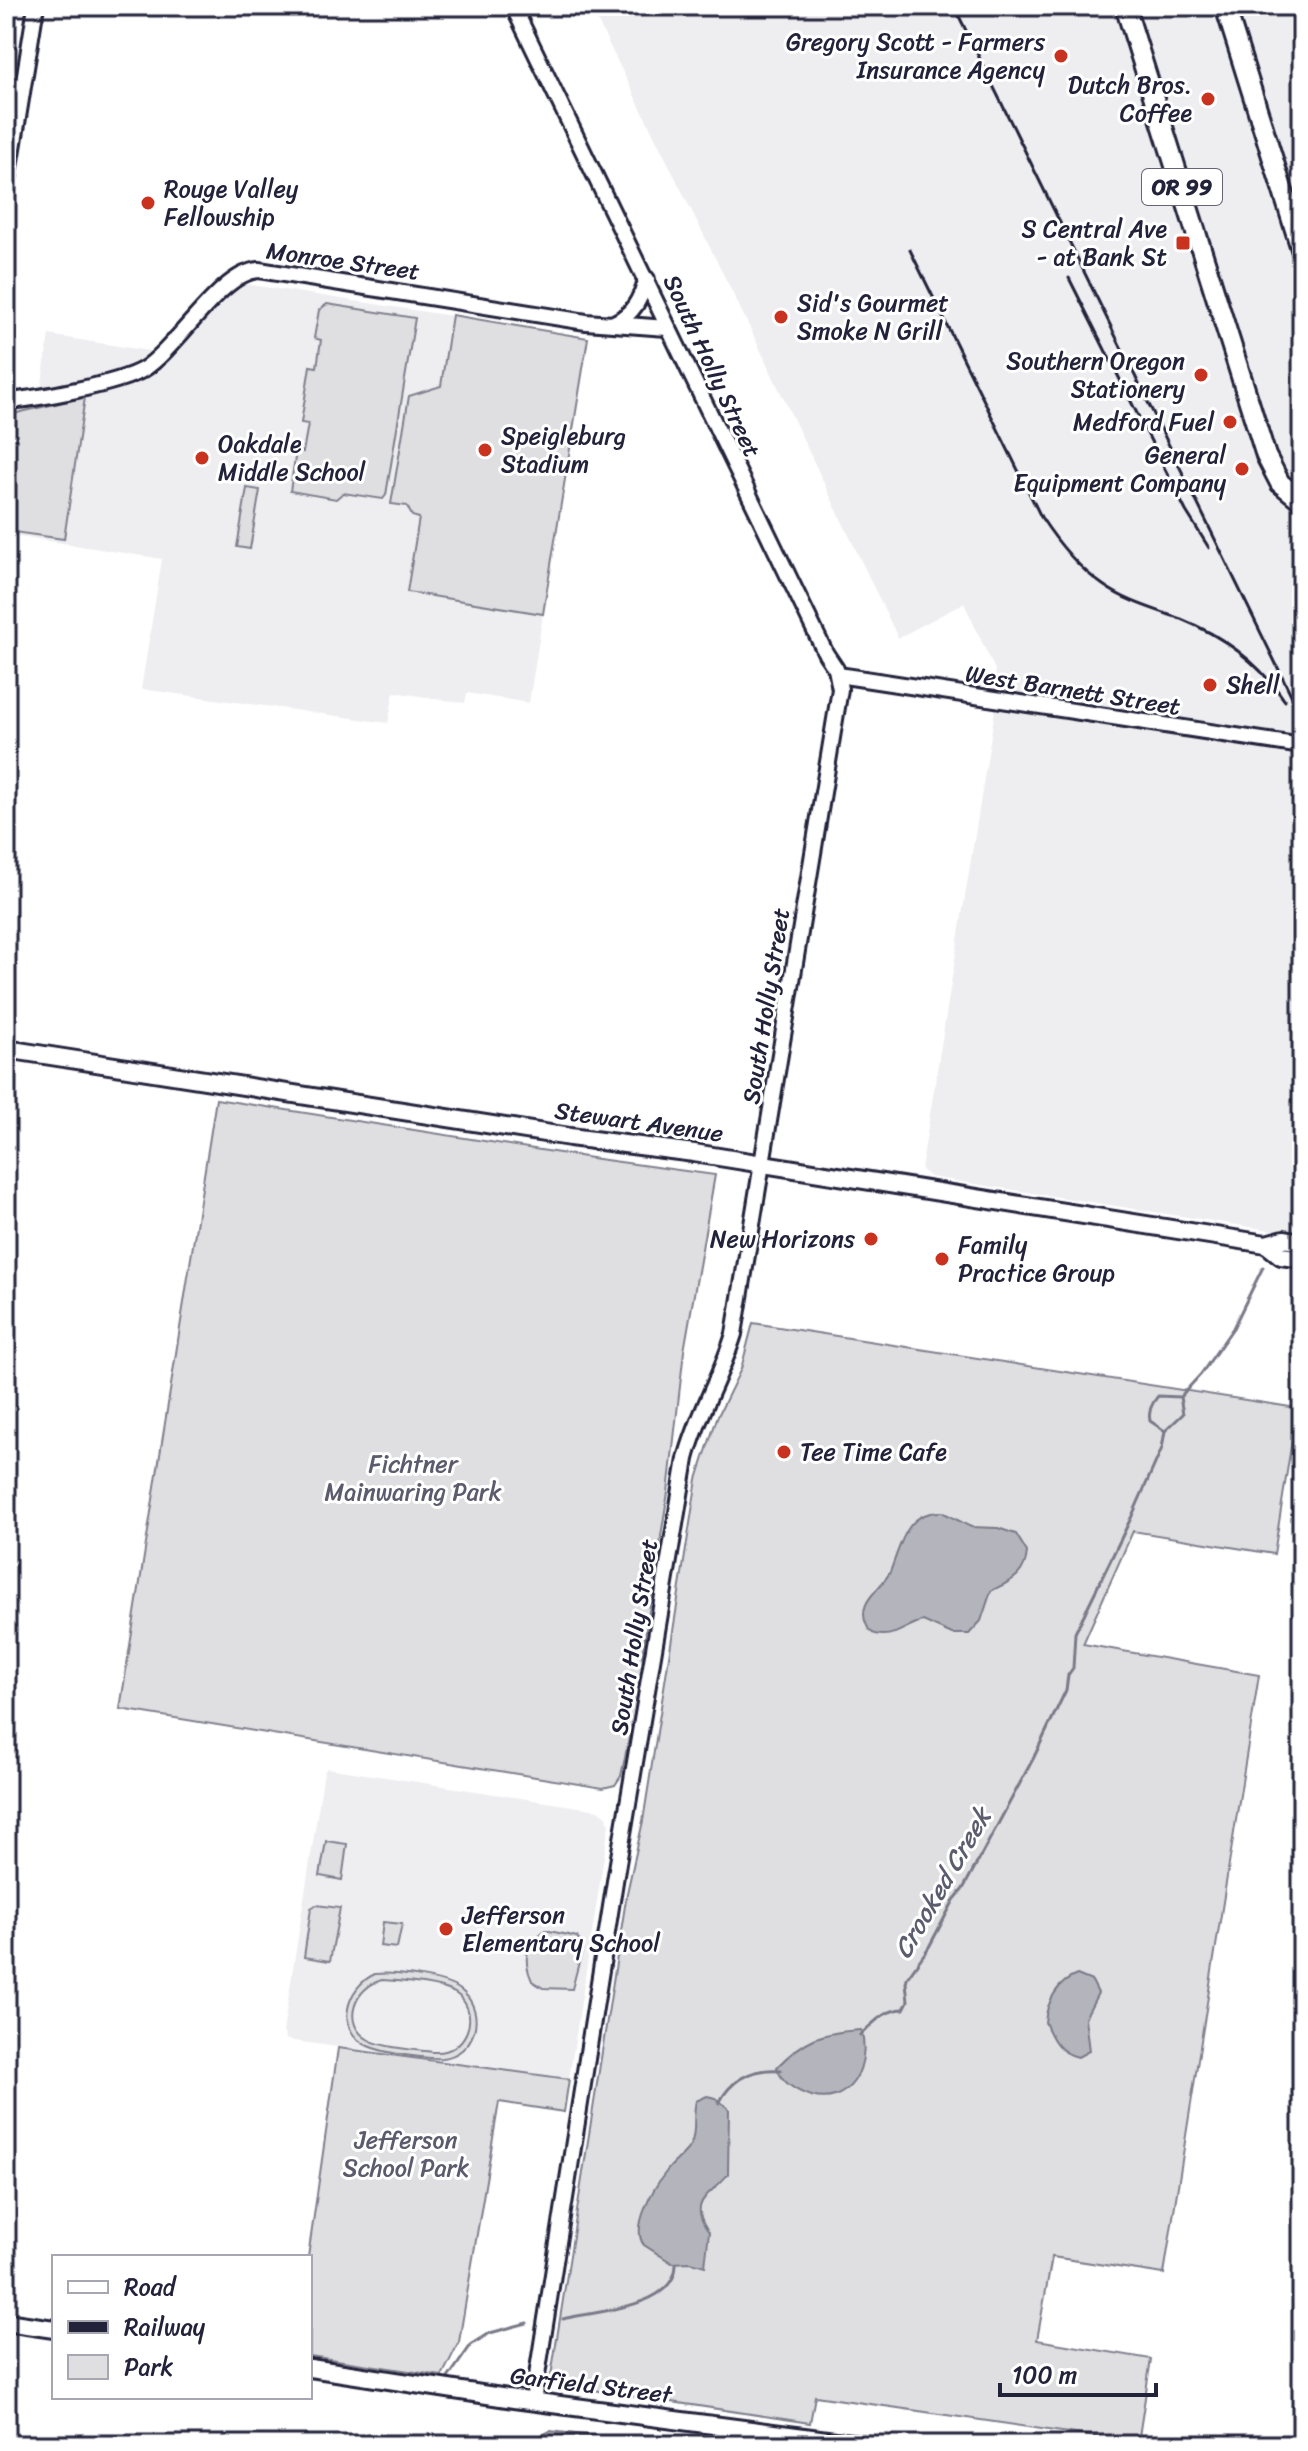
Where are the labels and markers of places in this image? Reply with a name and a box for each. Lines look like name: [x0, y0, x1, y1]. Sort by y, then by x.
place label: Gregory Scott - Farmers Insurance Agency: [786, 21, 1046, 91]
marker: Gregory Scott - Farmers Insurance Agency: [1052, 47, 1070, 65]
place label: Dutch Bros. Coffee: [1068, 64, 1192, 134]
marker: Dutch Bros. Coffee: [1199, 90, 1217, 108]
place label: Rouge Valley Fellowship: [164, 168, 299, 238]
marker: Rouge Valley Fellowship: [139, 194, 157, 212]
place label: S Central Ave - at Bank St: [1022, 208, 1167, 278]
marker: S Central Ave - at Bank St: [1174, 234, 1192, 252]
place label: Sid's Gourmet Smoke N Grill: [797, 282, 949, 352]
marker: Sid's Gourmet Smoke N Grill: [772, 308, 790, 326]
place label: Southern Oregon Stationery: [1006, 340, 1186, 410]
marker: Southern Oregon Stationery: [1192, 366, 1210, 384]
place label: Medford Fuel: [1073, 401, 1215, 443]
marker: Medford Fuel: [1221, 413, 1239, 431]
place label: Speigleburg Stadium: [501, 415, 626, 485]
place label: Oakdale Middle School: [218, 423, 367, 493]
place label: General Equipment Company: [1014, 434, 1227, 504]
marker: Speigleburg Stadium: [476, 441, 494, 459]
marker: Oakdale Middle School: [193, 449, 211, 467]
marker: General Equipment Company: [1233, 460, 1251, 478]
place label: Shell: [1226, 664, 1281, 706]
marker: Shell: [1201, 676, 1219, 694]
place label: New Horizons: [710, 1218, 855, 1260]
place label: Family Practice Group: [958, 1224, 1115, 1294]
marker: New Horizons: [862, 1230, 880, 1248]
marker: Family Practice Group: [933, 1250, 951, 1268]
place label: Tee Time Cafe: [800, 1431, 947, 1473]
marker: Tee Time Cafe: [775, 1443, 793, 1461]
place label: Jefferson Elementary School: [461, 1894, 661, 1964]
marker: Jefferson Elementary School: [437, 1920, 455, 1938]

